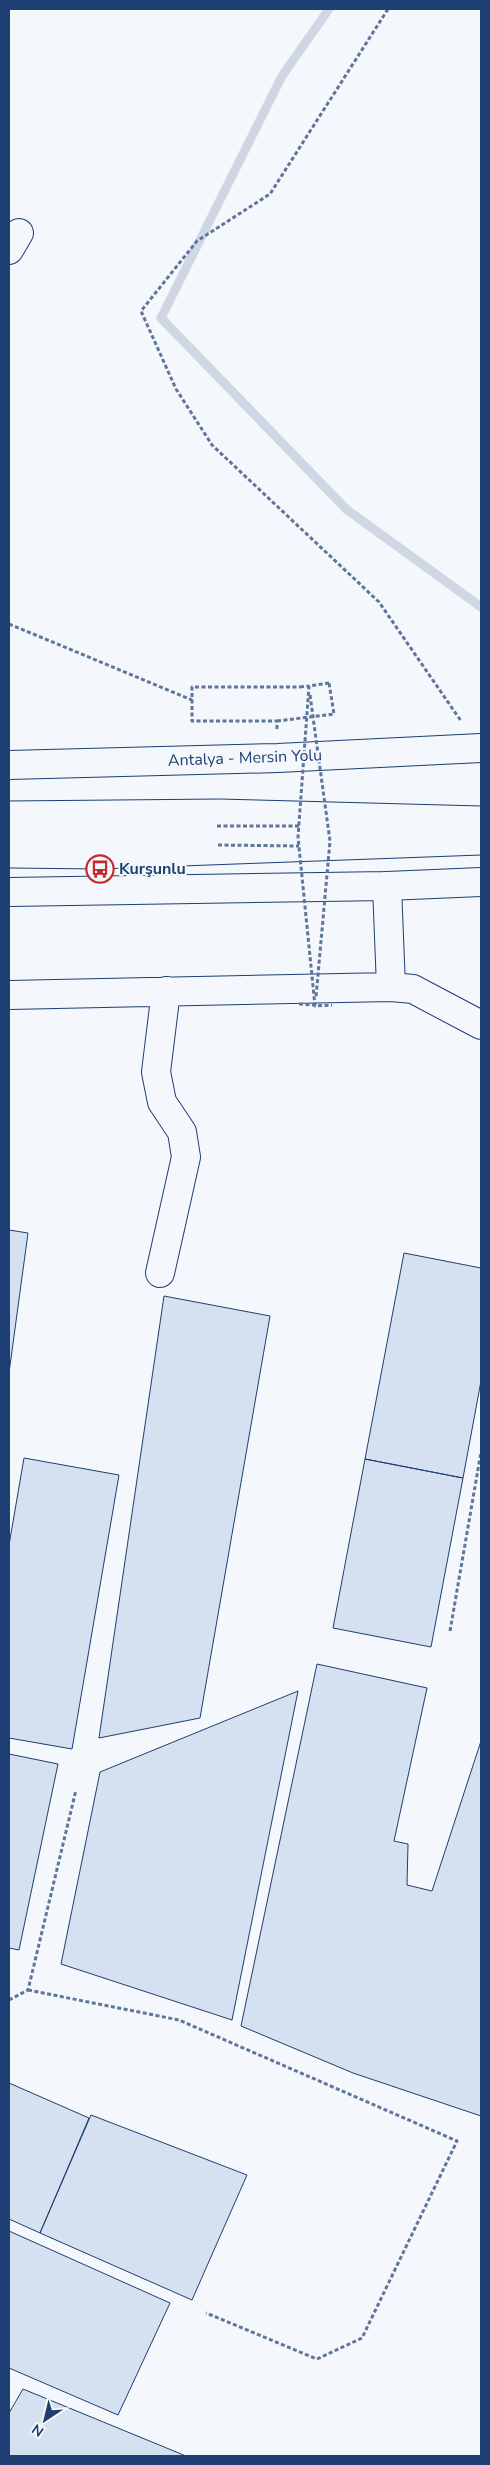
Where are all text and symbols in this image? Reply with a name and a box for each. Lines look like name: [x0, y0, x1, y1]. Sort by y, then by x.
street label: Antalya - Mersin Yolu: [168, 744, 322, 772]
bus stop icon: Kurşunlu: [85, 854, 115, 884]
place label: Kurşunlu: [119, 858, 186, 880]
north arrow: [20, 2395, 70, 2445]
text: N: [28, 2419, 48, 2441]

